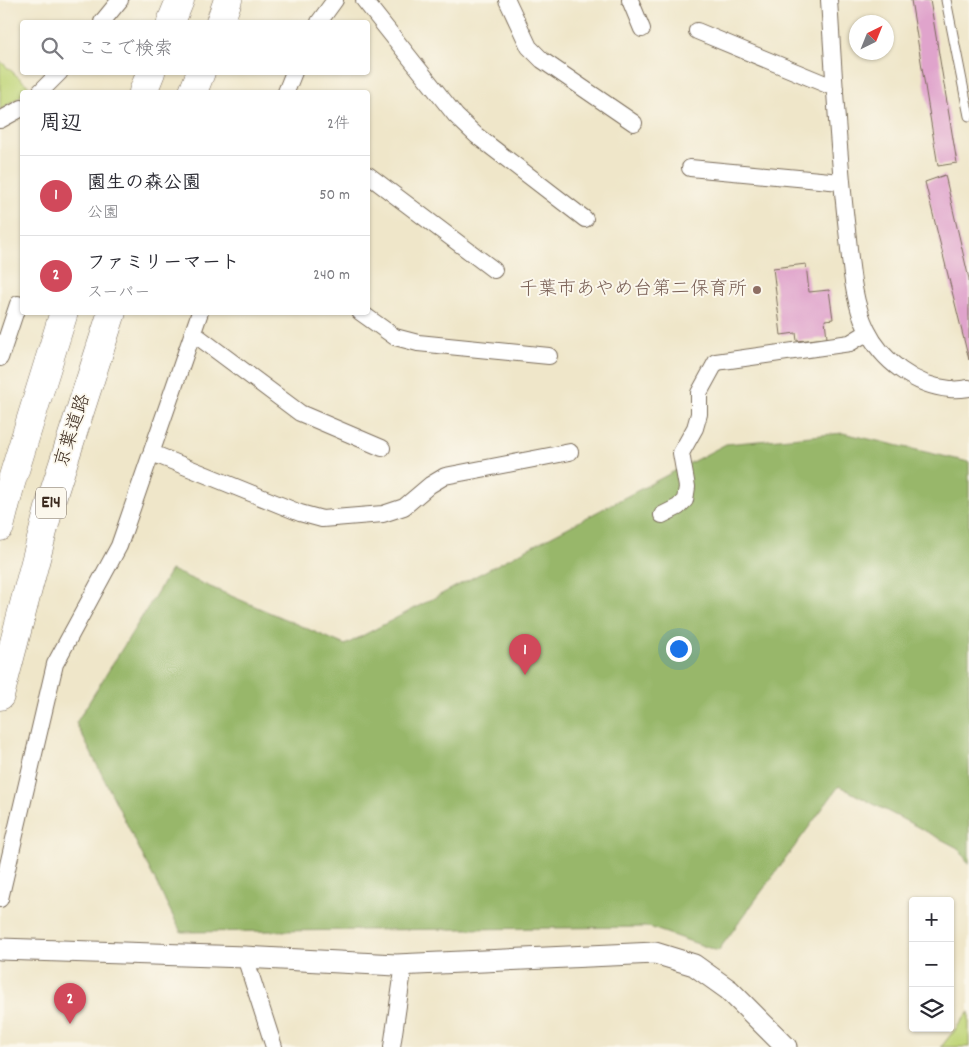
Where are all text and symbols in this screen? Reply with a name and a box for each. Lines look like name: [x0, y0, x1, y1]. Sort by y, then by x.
north arrow: [849, 15, 894, 60]
search box: [20, 20, 370, 75]
icon: search: [38, 34, 66, 62]
text: ここで検索: [78, 37, 173, 64]
text: 周辺: [40, 110, 82, 140]
text: 2件: [327, 113, 350, 136]
text: 園生の森公園: [87, 171, 201, 198]
text: 1: [54, 184, 58, 207]
text: 50 m: [319, 184, 350, 207]
text: 公園: [87, 202, 119, 225]
text: ファミリーマート: [87, 251, 240, 278]
text: 2: [53, 264, 60, 287]
text: 240 m: [313, 264, 350, 287]
place label: 千葉市あやめ台第二保育所: [519, 277, 747, 304]
text: スーパー: [87, 282, 150, 305]
marker: 千葉市あやめ台第二保育所: [751, 284, 763, 296]
street label: 京葉道路: [49, 391, 99, 471]
road number: E14: [36, 488, 66, 518]
pin: 1: [509, 634, 541, 675]
your location: [666, 636, 692, 662]
map controls: [909, 897, 954, 1032]
button: +: [909, 897, 954, 942]
button: −: [909, 942, 954, 987]
pin: 2: [54, 983, 86, 1024]
button: layers: [909, 987, 954, 1032]

